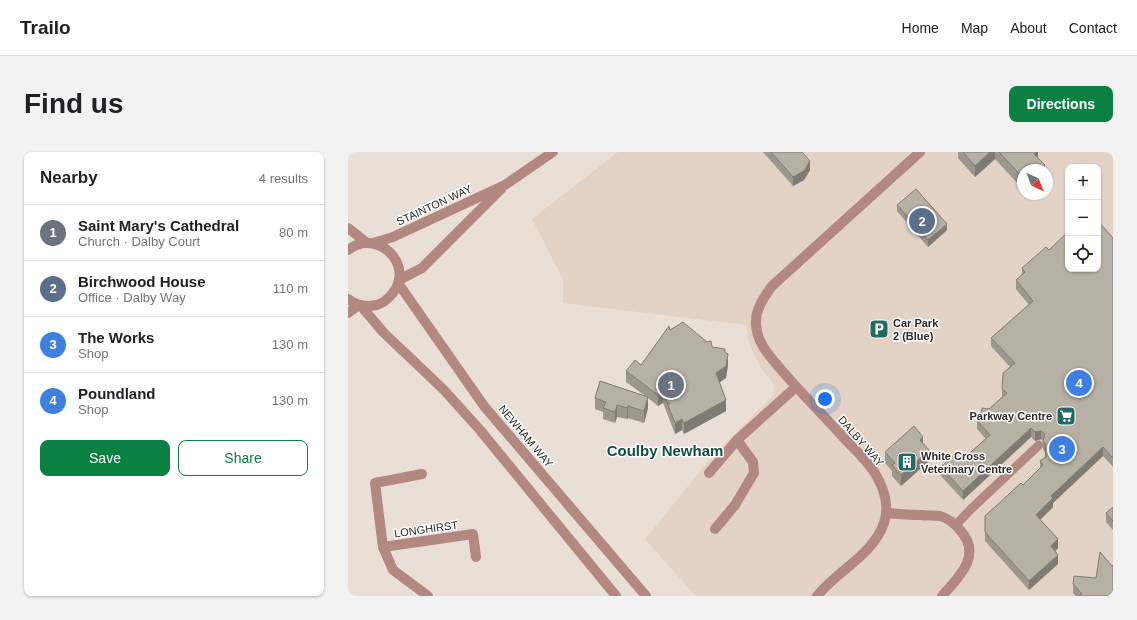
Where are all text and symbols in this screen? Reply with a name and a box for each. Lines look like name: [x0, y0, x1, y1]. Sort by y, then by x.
text: Trailo: [20, 17, 71, 38]
text: Home: [902, 20, 939, 36]
text: Map: [961, 20, 988, 36]
text: About: [1010, 20, 1047, 36]
text: Contact: [1069, 20, 1117, 36]
button: Directions: [1009, 86, 1113, 122]
text: Find us: [24, 88, 124, 119]
north arrow: [1017, 164, 1053, 200]
map controls: [1065, 164, 1101, 272]
button: +: [1065, 164, 1101, 200]
text: Nearby: [40, 168, 98, 187]
text: 4 results: [259, 171, 308, 186]
street label: STAINTON WAY: [395, 182, 474, 228]
button: −: [1065, 200, 1101, 236]
pin: 2: [909, 206, 935, 236]
text: Saint Mary's Cathedral: [78, 217, 239, 234]
text: 1: [49, 225, 57, 240]
text: 80 m: [279, 225, 308, 240]
text: Church · Dalby Court: [78, 234, 200, 249]
button: locate: [1065, 236, 1101, 272]
text: Birchwood House: [78, 273, 206, 290]
text: 2: [49, 281, 57, 296]
text: 110 m: [273, 281, 308, 296]
text: Office · Dalby Way: [78, 290, 186, 305]
place label: Car Park 2 (Blue): [893, 317, 939, 342]
parking icon: Car Park 2 (Blue): [868, 318, 890, 340]
text: The Works: [78, 329, 154, 346]
text: 3: [49, 337, 57, 352]
text: 130 m: [272, 337, 308, 352]
text: Shop: [78, 346, 108, 361]
pin: 4: [1066, 368, 1092, 398]
pin: 1: [658, 370, 684, 400]
text: Poundland: [78, 385, 156, 402]
your location: [815, 389, 835, 409]
text: 4: [49, 393, 57, 408]
text: 130 m: [272, 393, 308, 408]
text: Shop: [78, 402, 108, 417]
street label: NEWHAM WAY: [497, 403, 556, 470]
supermarket icon: Parkway Centre: [1055, 405, 1077, 427]
place label: Parkway Centre: [969, 410, 1052, 422]
street label: DALBY WAY: [836, 413, 887, 469]
pin: 3: [1049, 434, 1075, 464]
button: Save: [40, 440, 170, 476]
button: Share: [178, 440, 308, 476]
district label: Coulby Newham: [607, 442, 723, 459]
place label: White Cross Veterinary Centre: [921, 450, 1012, 475]
building icon: White Cross Veterinary Centre: [896, 451, 918, 473]
street label: LONGHIRST: [393, 519, 459, 539]

